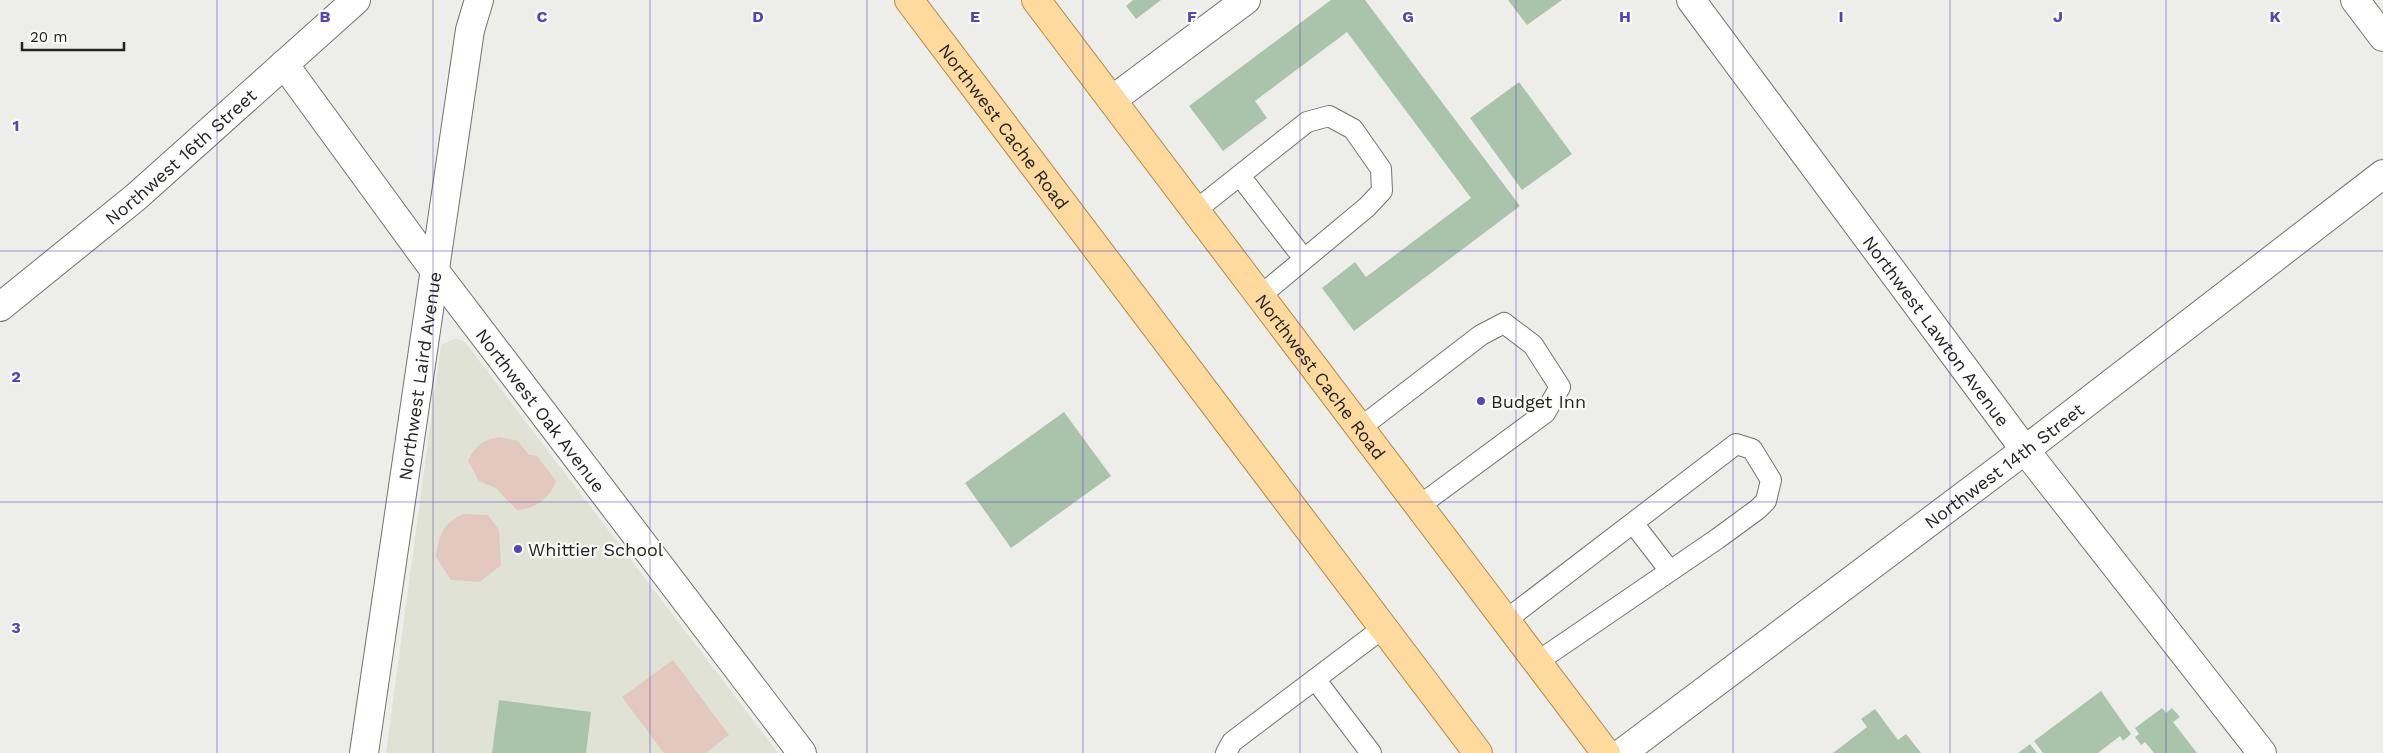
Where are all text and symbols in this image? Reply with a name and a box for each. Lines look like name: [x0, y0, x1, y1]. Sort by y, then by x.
text: B: [320, 7, 331, 26]
text: C: [537, 7, 548, 26]
text: D: [752, 7, 764, 26]
text: E: [970, 7, 980, 26]
text: F: [1187, 7, 1197, 26]
text: G: [1402, 7, 1414, 26]
text: H: [1619, 7, 1631, 26]
text: I: [1838, 7, 1844, 26]
text: J: [2053, 7, 2063, 26]
text: K: [2269, 7, 2281, 26]
scale bar: [22, 20, 125, 52]
text: 20 m: [30, 28, 68, 46]
street label: Northwest Cache Road: [935, 39, 1073, 213]
street label: Northwest 16th Street: [101, 84, 260, 228]
text: 1: [13, 116, 19, 135]
street label: Northwest Lawton Avenue: [1859, 231, 2014, 430]
street label: Northwest Laird Avenue: [394, 270, 445, 482]
street label: Northwest Cache Road: [1252, 290, 1390, 463]
street label: Northwest Oak Avenue: [472, 324, 610, 496]
text: 2: [11, 367, 21, 386]
place label: Budget Inn: [1491, 391, 1586, 412]
marker: Budget Inn: [1475, 395, 1487, 407]
street label: Northwest 14th Street: [1920, 398, 2088, 533]
place label: Whittier School: [528, 539, 664, 560]
marker: Whittier School: [512, 543, 524, 555]
text: 3: [11, 618, 21, 637]

